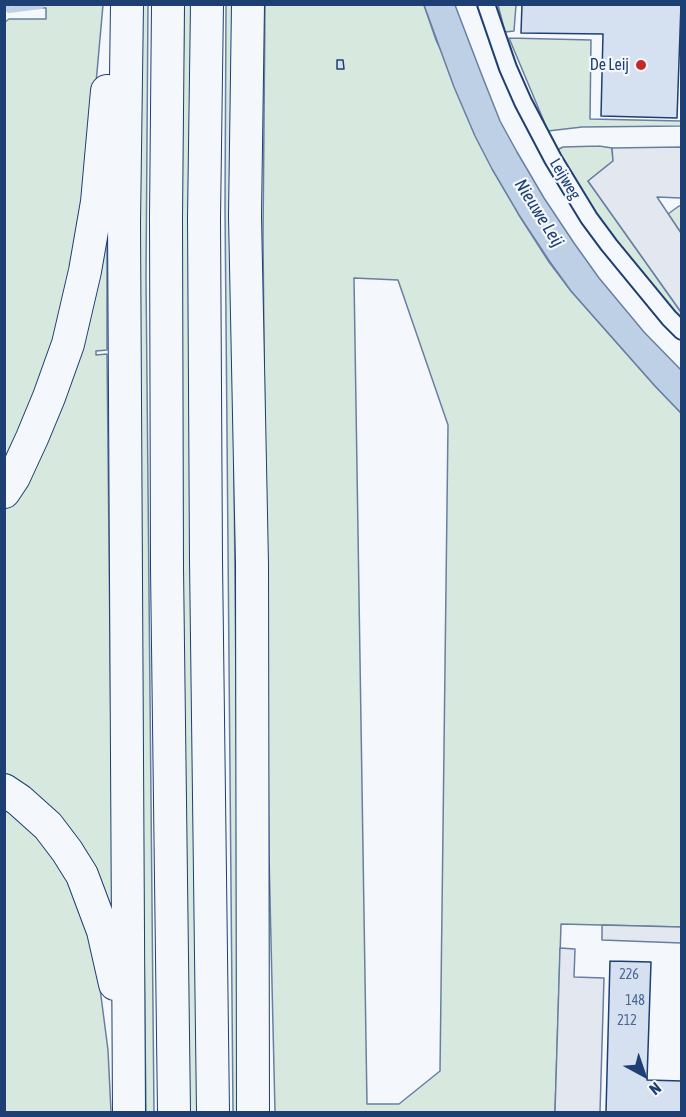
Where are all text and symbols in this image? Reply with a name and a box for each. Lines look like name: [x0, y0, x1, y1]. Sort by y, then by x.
place label: De Leij: [590, 55, 629, 75]
marker: De Leij: [634, 58, 648, 72]
street label: Leijweg: [545, 155, 585, 203]
water label: Nieuwe Leij: [510, 175, 568, 251]
house number: 226: [619, 967, 639, 983]
house number: 148: [625, 993, 645, 1009]
house number: 212: [617, 1013, 637, 1029]
north arrow: [614, 1045, 674, 1105]
text: N: [646, 1079, 665, 1099]

